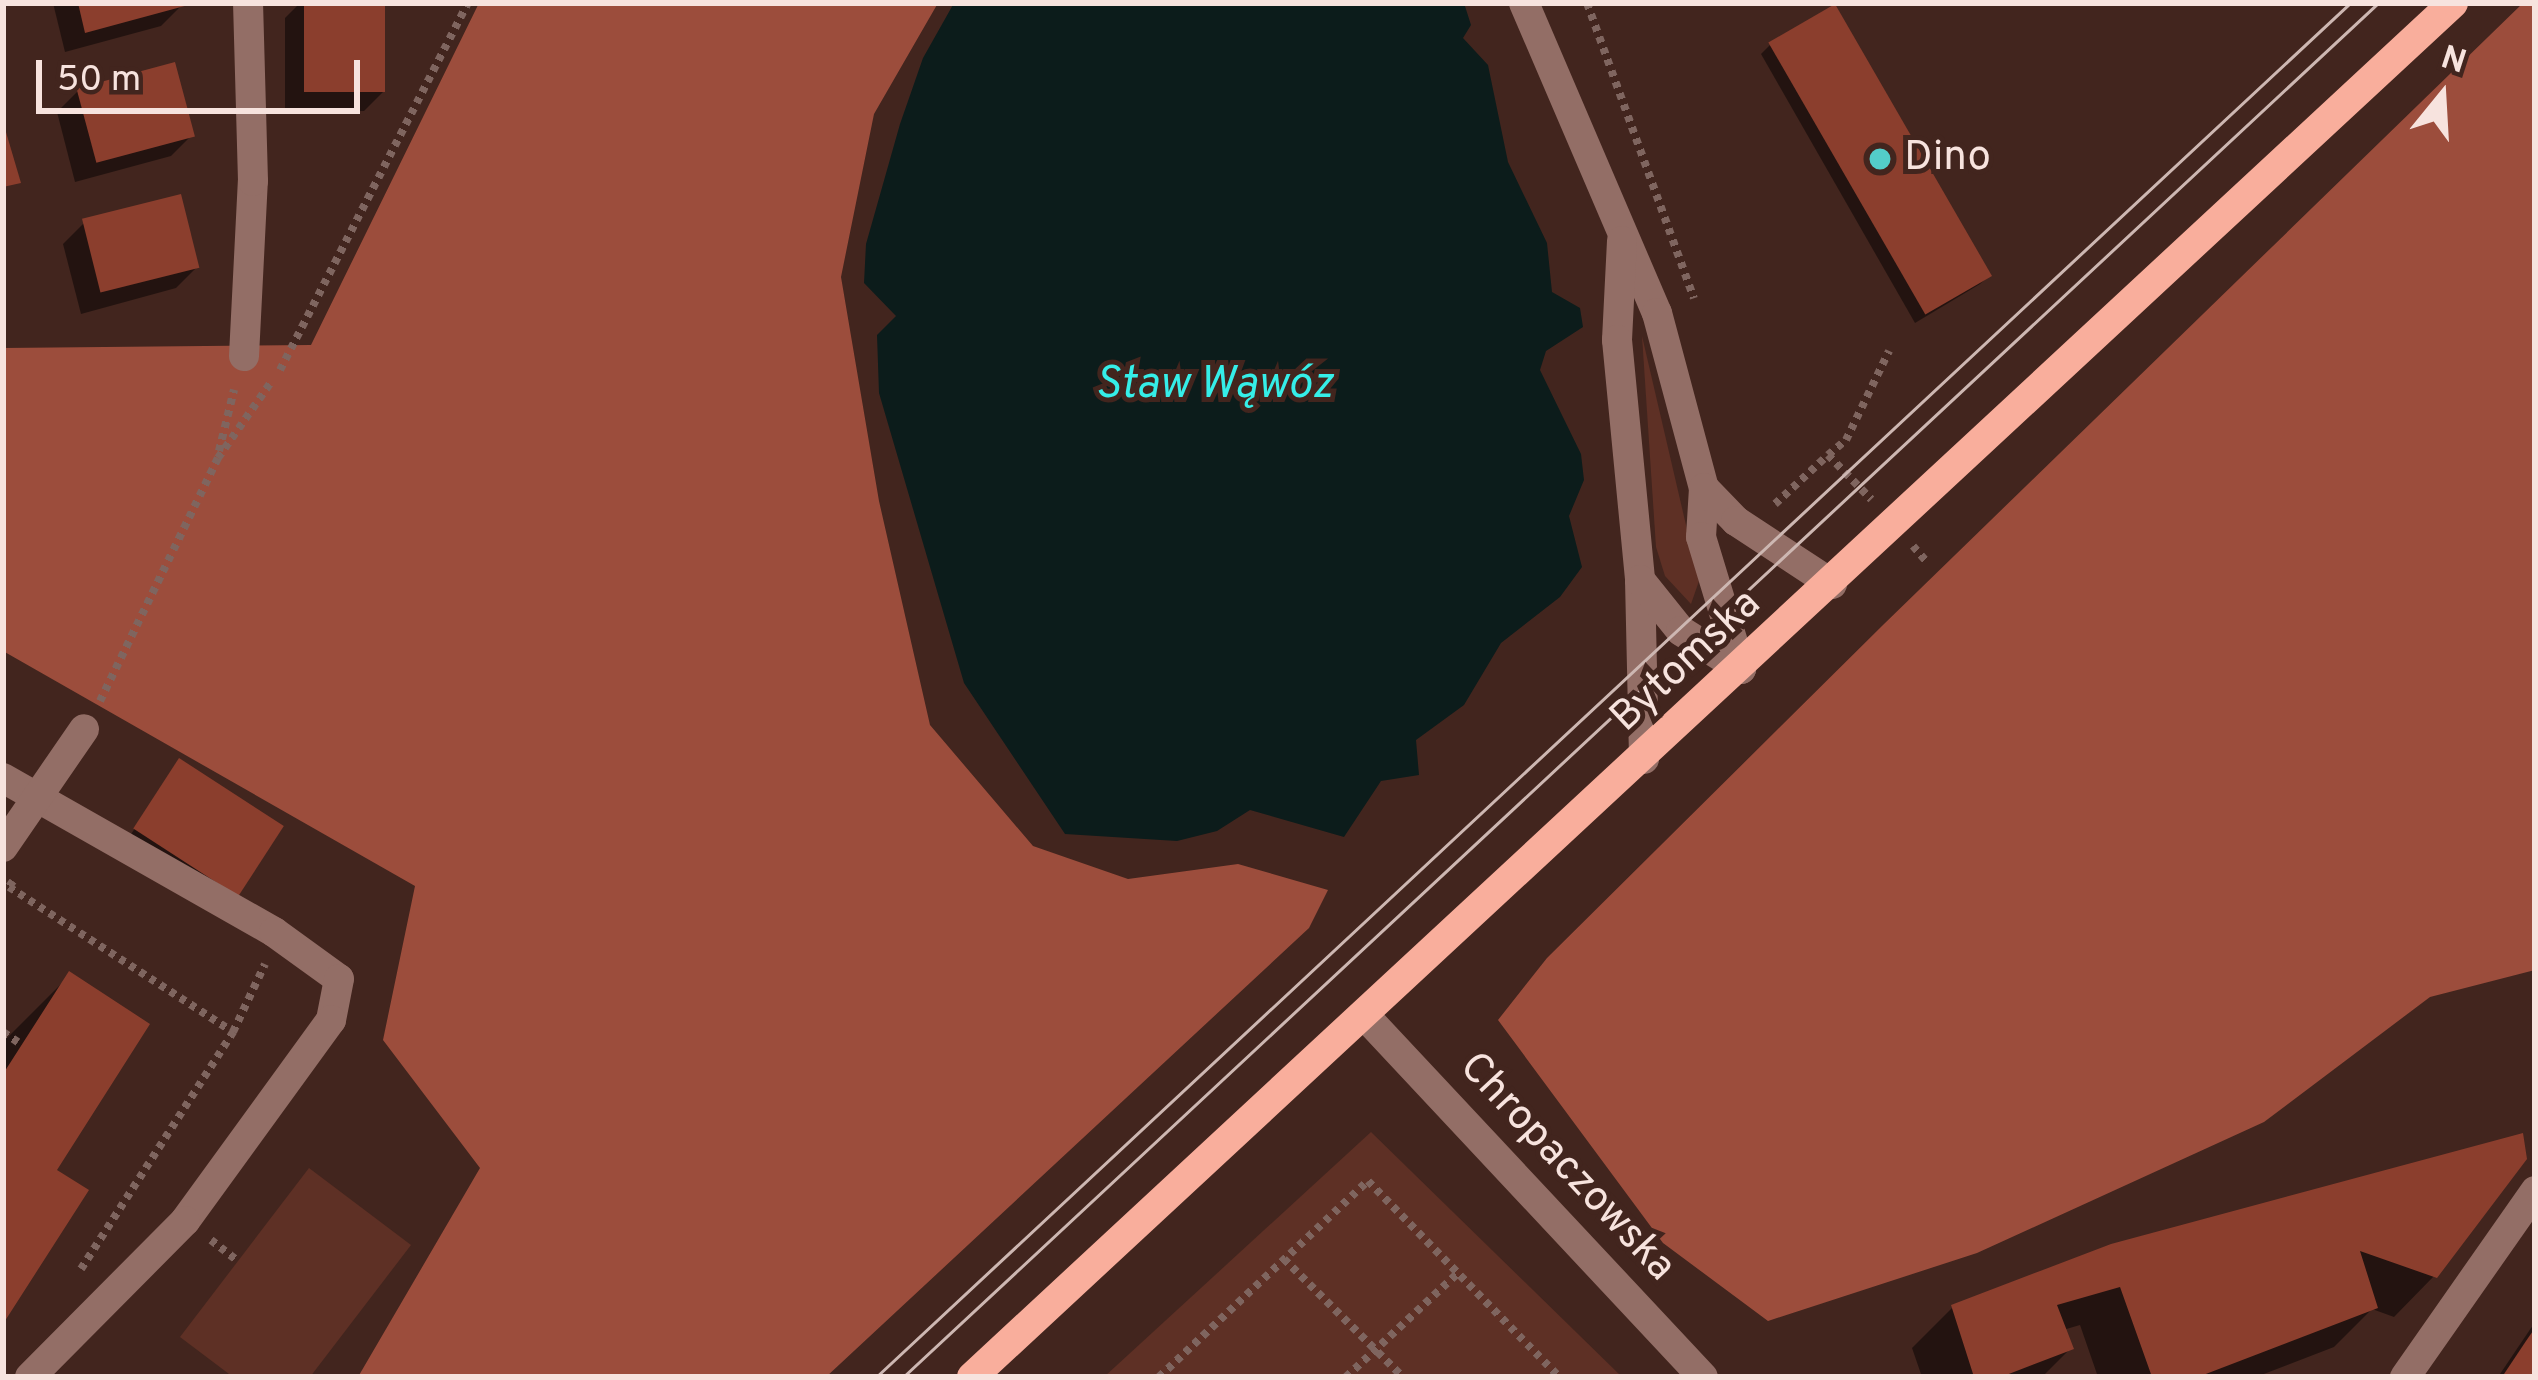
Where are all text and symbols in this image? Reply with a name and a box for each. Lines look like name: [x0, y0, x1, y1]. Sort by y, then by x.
scale bar: [42, 36, 366, 110]
north arrow: [2382, 36, 2502, 156]
text: N: [2435, 38, 2471, 85]
text: 50 m: [57, 58, 141, 104]
place label: Dino: [1904, 134, 1991, 184]
marker: Dino: [1867, 146, 1893, 172]
water label: Staw Wąwóz: [1094, 359, 1334, 413]
street label: Bytomska: [1602, 580, 1772, 744]
street label: Chropaczowska: [1447, 1043, 1685, 1293]

